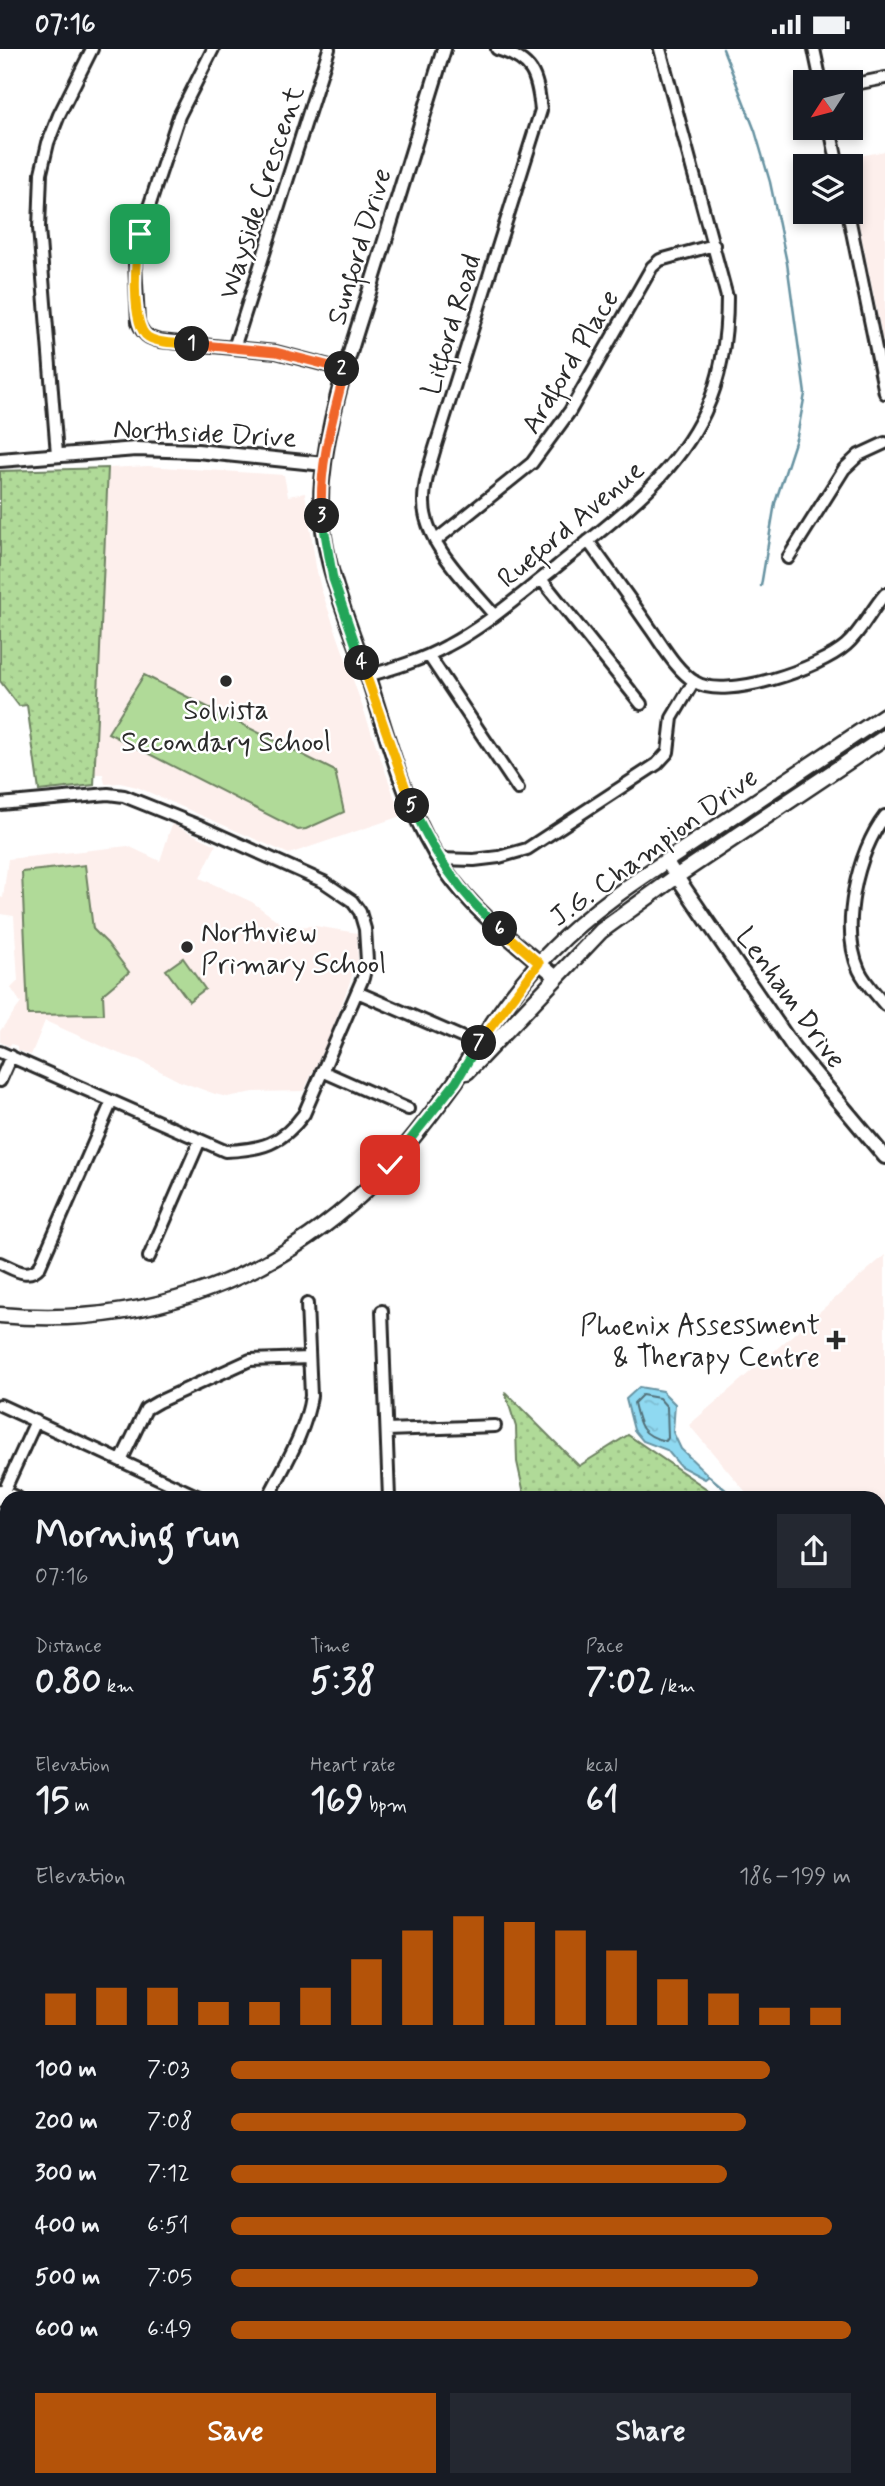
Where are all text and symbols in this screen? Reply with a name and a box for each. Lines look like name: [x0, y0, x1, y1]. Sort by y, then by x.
text: 07:16: [35, 8, 96, 42]
north arrow: [793, 70, 863, 140]
map controls: [793, 70, 863, 224]
street label: Wayside Crescent: [210, 81, 314, 304]
button: layers: [793, 154, 863, 224]
street label: Sunford Drive: [319, 164, 404, 330]
pin: [110, 204, 170, 264]
icon: arrive: [121, 215, 159, 253]
street label: Litford Road: [413, 250, 493, 400]
street label: Ardford Place: [513, 283, 631, 442]
pin: 1: [174, 327, 210, 361]
text: 1: [187, 331, 196, 356]
pin: 2: [324, 351, 360, 387]
text: 2: [337, 356, 346, 381]
street label: Northside Drive: [112, 411, 298, 458]
street label: Rueford Avenue: [490, 453, 654, 599]
pin: 3: [304, 498, 340, 533]
text: 3: [317, 503, 326, 528]
pin: 4: [344, 645, 380, 681]
text: 4: [356, 650, 367, 675]
marker: Solvista Secondary School: [218, 673, 234, 689]
place label: Solvista Secondary School: [121, 693, 331, 762]
street label: J.G. Champion Drive: [543, 760, 766, 936]
pin: 5: [394, 789, 430, 823]
text: 5: [406, 793, 417, 818]
pin: 6: [482, 911, 518, 947]
place label: Northview Primary School: [201, 915, 386, 984]
text: 6: [495, 916, 504, 941]
street label: Lenham Drive: [726, 920, 854, 1077]
marker: Northview Primary School: [179, 939, 195, 955]
pin: 7: [462, 1025, 496, 1061]
text: 7: [473, 1030, 484, 1055]
pin: [360, 1135, 420, 1195]
icon: check: [371, 1146, 409, 1184]
place label: Phoenix Assessment & Therapy Centre: [580, 1308, 820, 1377]
marker: Phoenix Assessment & Therapy Centre: [826, 1330, 846, 1350]
text: Morning run: [35, 1511, 240, 1560]
button: share: [777, 1514, 851, 1588]
text: 07:16: [35, 1562, 89, 1592]
text: Distance: [35, 1634, 102, 1659]
text: Time: [310, 1634, 350, 1659]
text: Pace: [586, 1634, 623, 1659]
text: 0.80: [35, 1659, 102, 1705]
text: 5:38: [310, 1659, 376, 1705]
text: 7:02: [586, 1659, 654, 1705]
text: km: [102, 1674, 134, 1699]
text: /km: [654, 1674, 695, 1699]
text: Elevation: [35, 1753, 110, 1778]
text: Heart rate: [310, 1753, 396, 1778]
text: kcal: [586, 1753, 618, 1778]
text: 15: [35, 1778, 69, 1824]
text: 169: [310, 1778, 364, 1824]
text: 61: [586, 1778, 619, 1824]
text: m: [69, 1793, 90, 1818]
text: bpm: [364, 1793, 407, 1818]
text: Elevation: [35, 1862, 126, 1892]
text: 186–199 m: [739, 1862, 851, 1892]
text: 100 m: [35, 2055, 97, 2085]
text: 7:03: [147, 2055, 190, 2085]
text: 200 m: [35, 2107, 98, 2137]
text: 7:08: [147, 2107, 193, 2137]
text: 300 m: [35, 2159, 97, 2189]
text: 7:12: [147, 2159, 190, 2189]
text: 400 m: [35, 2211, 100, 2241]
text: 6:51: [147, 2211, 189, 2241]
text: 500 m: [35, 2263, 100, 2293]
text: 7:05: [147, 2263, 192, 2293]
text: 600 m: [35, 2315, 98, 2345]
text: 6:49: [147, 2315, 192, 2345]
button: Save: [35, 2393, 436, 2473]
button: Share: [450, 2393, 851, 2473]

